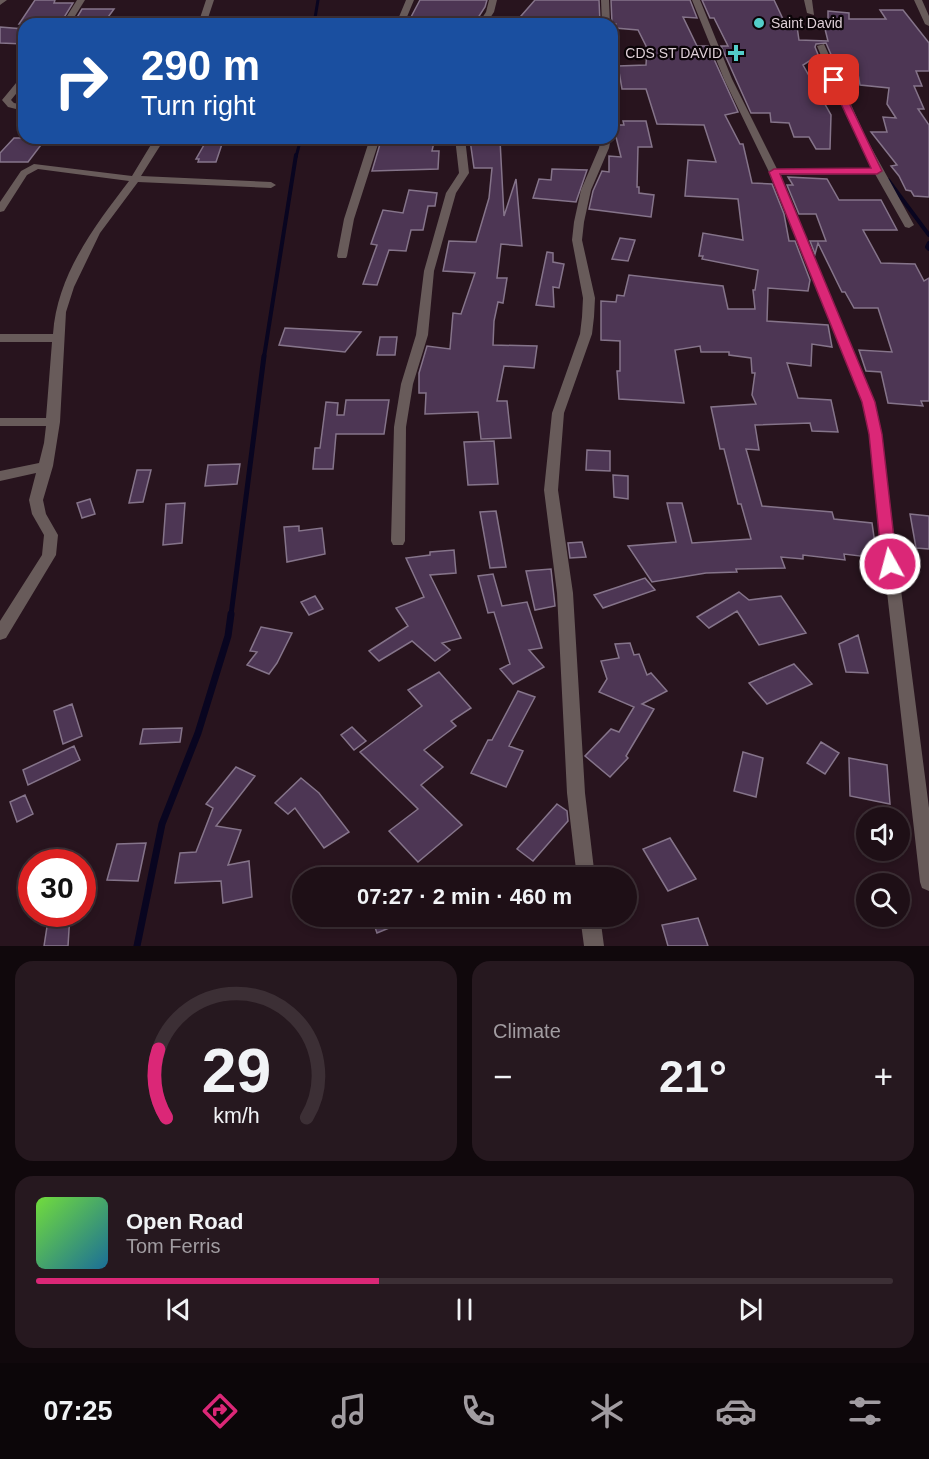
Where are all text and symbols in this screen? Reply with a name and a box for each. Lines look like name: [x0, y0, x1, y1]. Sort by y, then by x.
place label: Saint David: [771, 15, 843, 31]
marker: Saint David: [752, 16, 766, 30]
icon: right: [42, 42, 120, 120]
text: 290 m: [141, 42, 260, 89]
marker: CDS ST DAVID: [727, 44, 745, 62]
place label: CDS ST DAVID: [625, 45, 722, 61]
pin: [808, 54, 859, 105]
icon: arrive: [817, 63, 850, 96]
text: Turn right: [141, 91, 256, 121]
position arrow: [858, 532, 922, 596]
map controls: [856, 807, 910, 927]
button: sound: [856, 807, 910, 861]
speed limit sign: 30: [18, 849, 96, 927]
button: search: [856, 873, 910, 927]
text: 07:27 · 2 min · 460 m: [357, 884, 572, 909]
text: Climate: [493, 1020, 561, 1042]
text: 29: [201, 1036, 271, 1105]
text: 21°: [659, 1051, 727, 1102]
text: −: [493, 1058, 512, 1095]
text: +: [874, 1058, 893, 1095]
text: km/h: [213, 1104, 259, 1128]
text: Open Road: [126, 1209, 243, 1234]
text: Tom Ferris: [126, 1235, 220, 1257]
icon: previous: [162, 1293, 195, 1326]
icon: pause: [448, 1293, 481, 1326]
icon: next: [734, 1293, 767, 1326]
icon: directions: [199, 1390, 241, 1432]
icon: music: [328, 1390, 370, 1432]
icon: phone: [457, 1390, 499, 1432]
icon: climate: [586, 1390, 628, 1432]
icon: car: [715, 1390, 757, 1432]
icon: filters: [844, 1390, 886, 1432]
text: 07:25: [43, 1396, 112, 1426]

